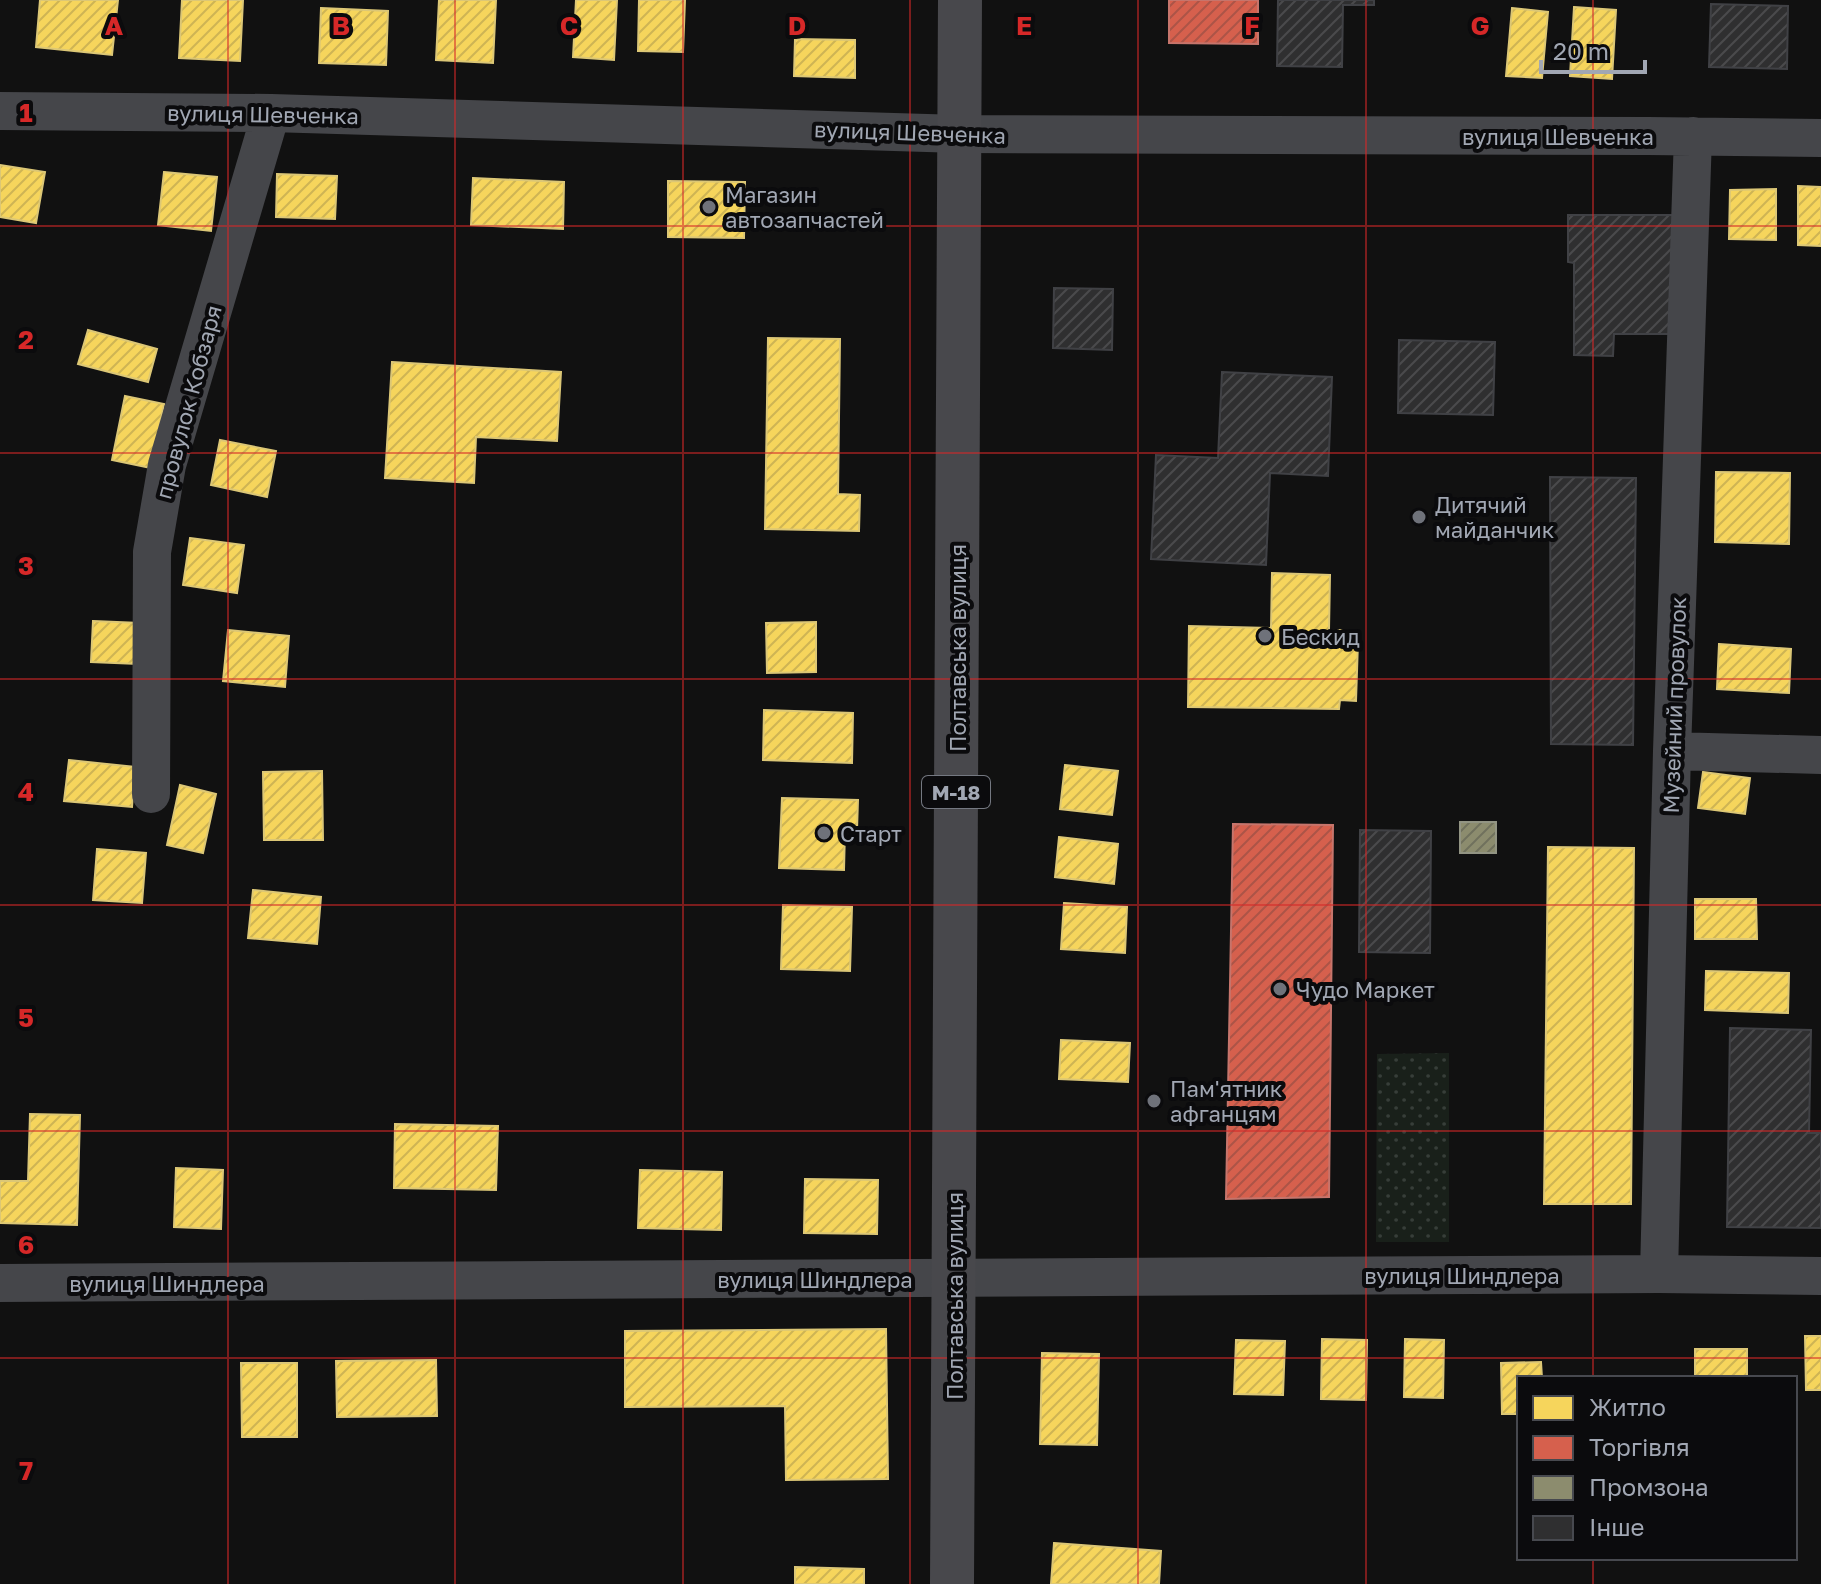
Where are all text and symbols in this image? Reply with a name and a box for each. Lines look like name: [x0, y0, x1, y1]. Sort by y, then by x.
text: A: [105, 10, 124, 41]
text: B: [332, 10, 350, 41]
text: C: [560, 10, 578, 41]
text: D: [788, 10, 806, 41]
text: E: [1016, 10, 1032, 41]
text: F: [1244, 10, 1260, 41]
text: G: [1470, 10, 1490, 41]
scale bar: [1541, 24, 1645, 74]
text: 20 m: [1553, 36, 1609, 65]
text: 1: [19, 97, 33, 128]
street label: вулиця Шевченка: [167, 99, 359, 129]
street label: вулиця Шевченка: [814, 115, 1006, 149]
street label: вулиця Шевченка: [1462, 123, 1654, 150]
place label: Магазин автозапчастей: [725, 181, 884, 233]
marker: Магазин автозапчастей: [700, 198, 718, 216]
street label: провулок Кобзаря: [149, 302, 227, 502]
text: 2: [18, 324, 34, 355]
place label: Дитячий майданчик: [1435, 491, 1555, 543]
marker: Дитячий майданчик: [1410, 508, 1428, 526]
street label: Полтавська вулиця: [944, 544, 971, 752]
text: 3: [18, 550, 34, 581]
street label: Музейний провулок: [1657, 596, 1691, 814]
place label: Бескид: [1281, 623, 1360, 650]
marker: Бескид: [1256, 627, 1274, 645]
text: 4: [18, 776, 34, 807]
road number: М-18: [922, 776, 990, 808]
place label: Старт: [840, 820, 902, 847]
marker: Старт: [815, 824, 833, 842]
place label: Чудо Маркет: [1296, 976, 1435, 1003]
marker: Чудо Маркет: [1271, 980, 1289, 998]
text: 5: [18, 1002, 34, 1033]
place label: Пам'ятник афганцям: [1170, 1075, 1283, 1127]
marker: Пам'ятник афганцям: [1145, 1092, 1163, 1110]
street label: Полтавська вулиця: [941, 1192, 968, 1400]
text: 6: [18, 1229, 34, 1260]
street label: вулиця Шиндлера: [1364, 1262, 1560, 1289]
street label: вулиця Шиндлера: [717, 1266, 913, 1293]
street label: вулиця Шиндлера: [69, 1270, 265, 1297]
legend: [1517, 1376, 1797, 1560]
text: Житло: [1589, 1392, 1666, 1421]
text: Торгівля: [1589, 1432, 1690, 1461]
text: 7: [19, 1455, 33, 1486]
text: Промзона: [1589, 1472, 1709, 1501]
text: Інше: [1589, 1512, 1645, 1541]

